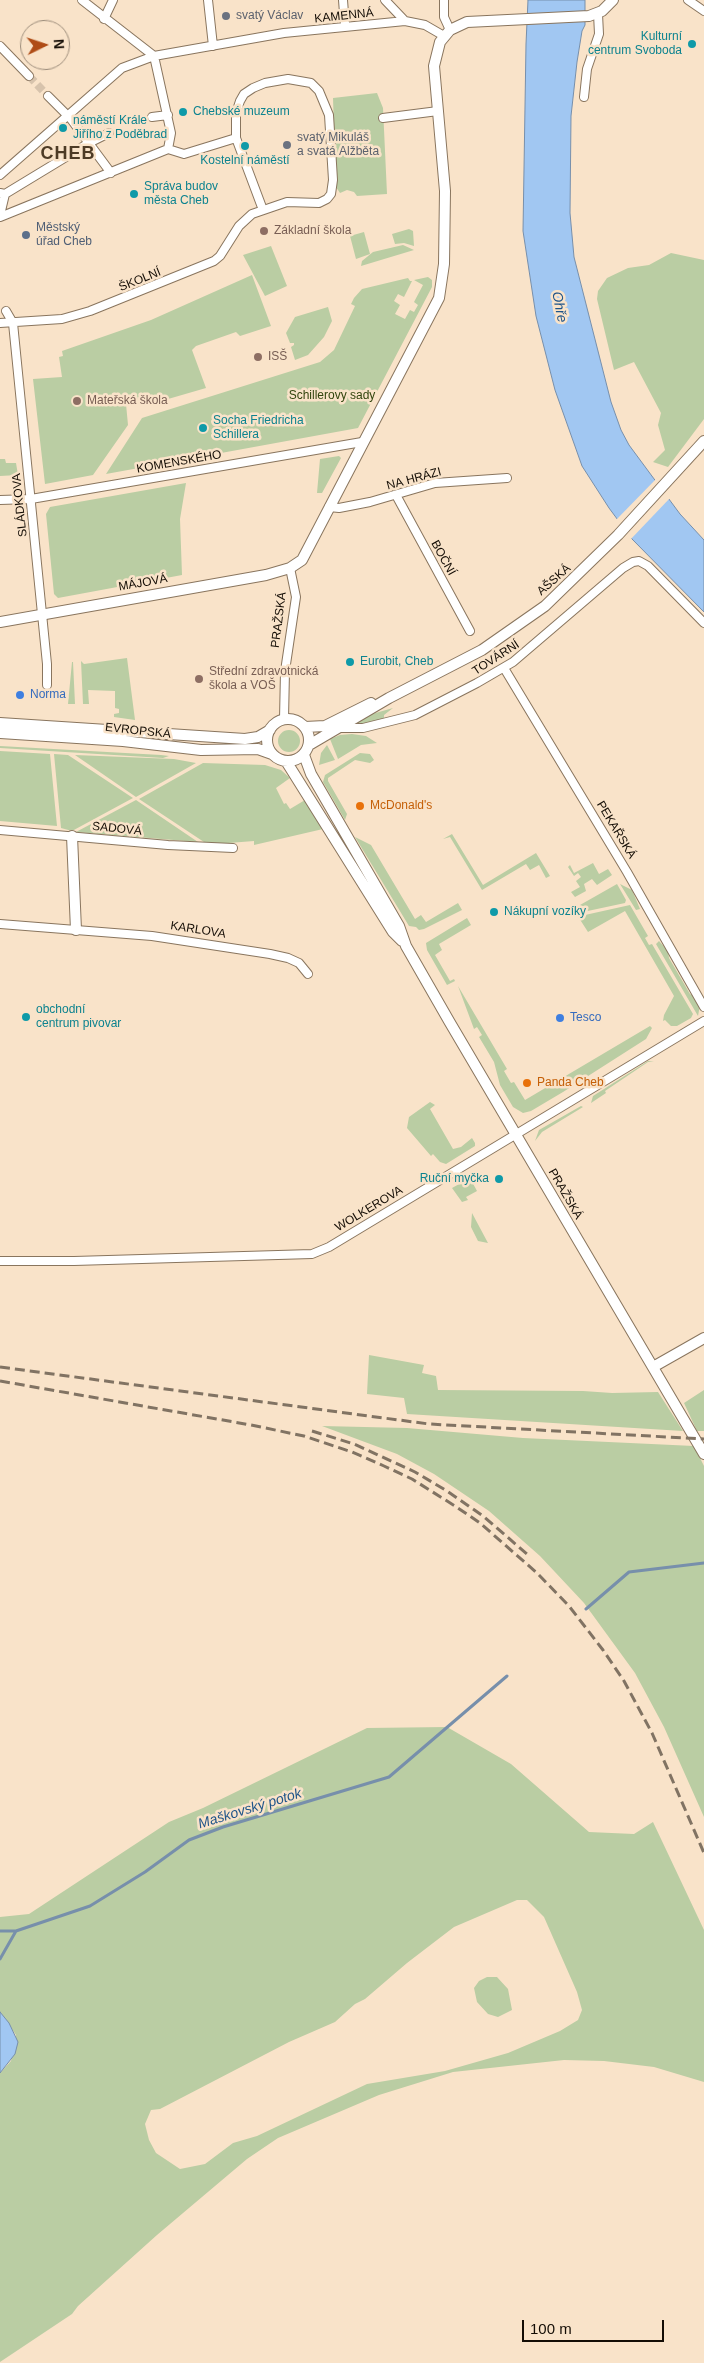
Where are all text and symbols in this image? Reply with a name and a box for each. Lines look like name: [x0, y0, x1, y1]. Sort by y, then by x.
street label: KAMENNÁ: [314, 6, 374, 26]
place label: svatý Václav: [236, 9, 303, 23]
marker: svatý Václav: [220, 10, 232, 22]
north arrow: [20, 20, 70, 70]
place label: Kulturní centrum Svoboda: [588, 30, 682, 58]
text: N: [51, 38, 67, 50]
marker: Kulturní centrum Svoboda: [686, 38, 698, 50]
place label: Chebské muzeum: [193, 105, 290, 119]
marker: Chebské muzeum: [177, 106, 189, 118]
place label: náměstí Krále Jiřího z Poděbrad: [73, 114, 167, 142]
marker: náměstí Krále Jiřího z Poděbrad: [57, 122, 69, 134]
place label: svatý Mikuláš a svatá Alžběta: [297, 131, 379, 159]
marker: svatý Mikuláš a svatá Alžběta: [281, 139, 293, 151]
marker: Kostelní náměstí: [239, 140, 251, 152]
district label: CHEB: [40, 143, 96, 165]
place label: Kostelní náměstí: [200, 154, 290, 168]
place label: Správa budov města Cheb: [144, 180, 218, 208]
marker: Správa budov města Cheb: [128, 188, 140, 200]
place label: Městský úřad Cheb: [36, 221, 92, 249]
place label: Základní škola: [274, 224, 351, 238]
marker: Základní škola: [258, 225, 270, 237]
marker: Městský úřad Cheb: [20, 229, 32, 241]
street label: ŠKOLNÍ: [117, 265, 163, 295]
water label: Ohře: [548, 290, 570, 324]
place label: ISŠ: [268, 350, 287, 364]
marker: ISŠ: [252, 351, 264, 363]
park label: Schillerovy sady: [289, 389, 375, 403]
place label: Mateřská škola: [87, 394, 168, 408]
marker: Mateřská škola: [71, 395, 83, 407]
place label: Socha Friedricha Schillera: [213, 414, 304, 442]
marker: Socha Friedricha Schillera: [197, 422, 209, 434]
street label: KOMENSKÉHO: [135, 447, 223, 477]
street label: NA HRÁZI: [385, 465, 443, 493]
street label: SLÁDKOVA: [10, 473, 30, 537]
street label: BOČNÍ: [427, 538, 459, 578]
street label: AŠSKÁ: [534, 561, 574, 599]
street label: MÁJOVÁ: [117, 572, 169, 594]
street label: PRAŽSKÁ: [268, 591, 290, 649]
street label: TOVÁRNÍ: [470, 637, 522, 679]
place label: Eurobit, Cheb: [360, 655, 433, 669]
marker: Eurobit, Cheb: [344, 656, 356, 668]
place label: Střední zdravotnická škola a VOŠ: [209, 665, 318, 693]
marker: Střední zdravotnická škola a VOŠ: [193, 673, 205, 685]
place label: Norma: [30, 688, 66, 702]
marker: Norma: [14, 689, 26, 701]
street label: EVROPSKÁ: [104, 720, 172, 742]
place label: McDonald's: [370, 799, 432, 813]
street label: PEKAŘSKÁ: [593, 799, 639, 861]
marker: McDonald's: [354, 800, 366, 812]
street label: SADOVÁ: [91, 819, 143, 839]
place label: Nákupní vozíky: [504, 905, 586, 919]
marker: Nákupní vozíky: [488, 906, 500, 918]
street label: KARLOVA: [169, 919, 227, 941]
place label: obchodní centrum pivovar: [36, 1003, 121, 1031]
marker: obchodní centrum pivovar: [20, 1011, 32, 1023]
place label: Tesco: [570, 1011, 601, 1025]
marker: Tesco: [554, 1012, 566, 1024]
place label: Panda Cheb: [537, 1076, 604, 1090]
marker: Panda Cheb: [521, 1077, 533, 1089]
street label: PRAŽSKÁ: [545, 1166, 585, 1222]
place label: Ruční myčka: [420, 1172, 489, 1186]
marker: Ruční myčka: [493, 1173, 505, 1185]
street label: WOLKEROVA: [333, 1183, 405, 1235]
water label: Maškovský potok: [196, 1785, 304, 1833]
scale bar: [524, 2310, 666, 2342]
text: 100 m: [530, 2320, 572, 2337]

